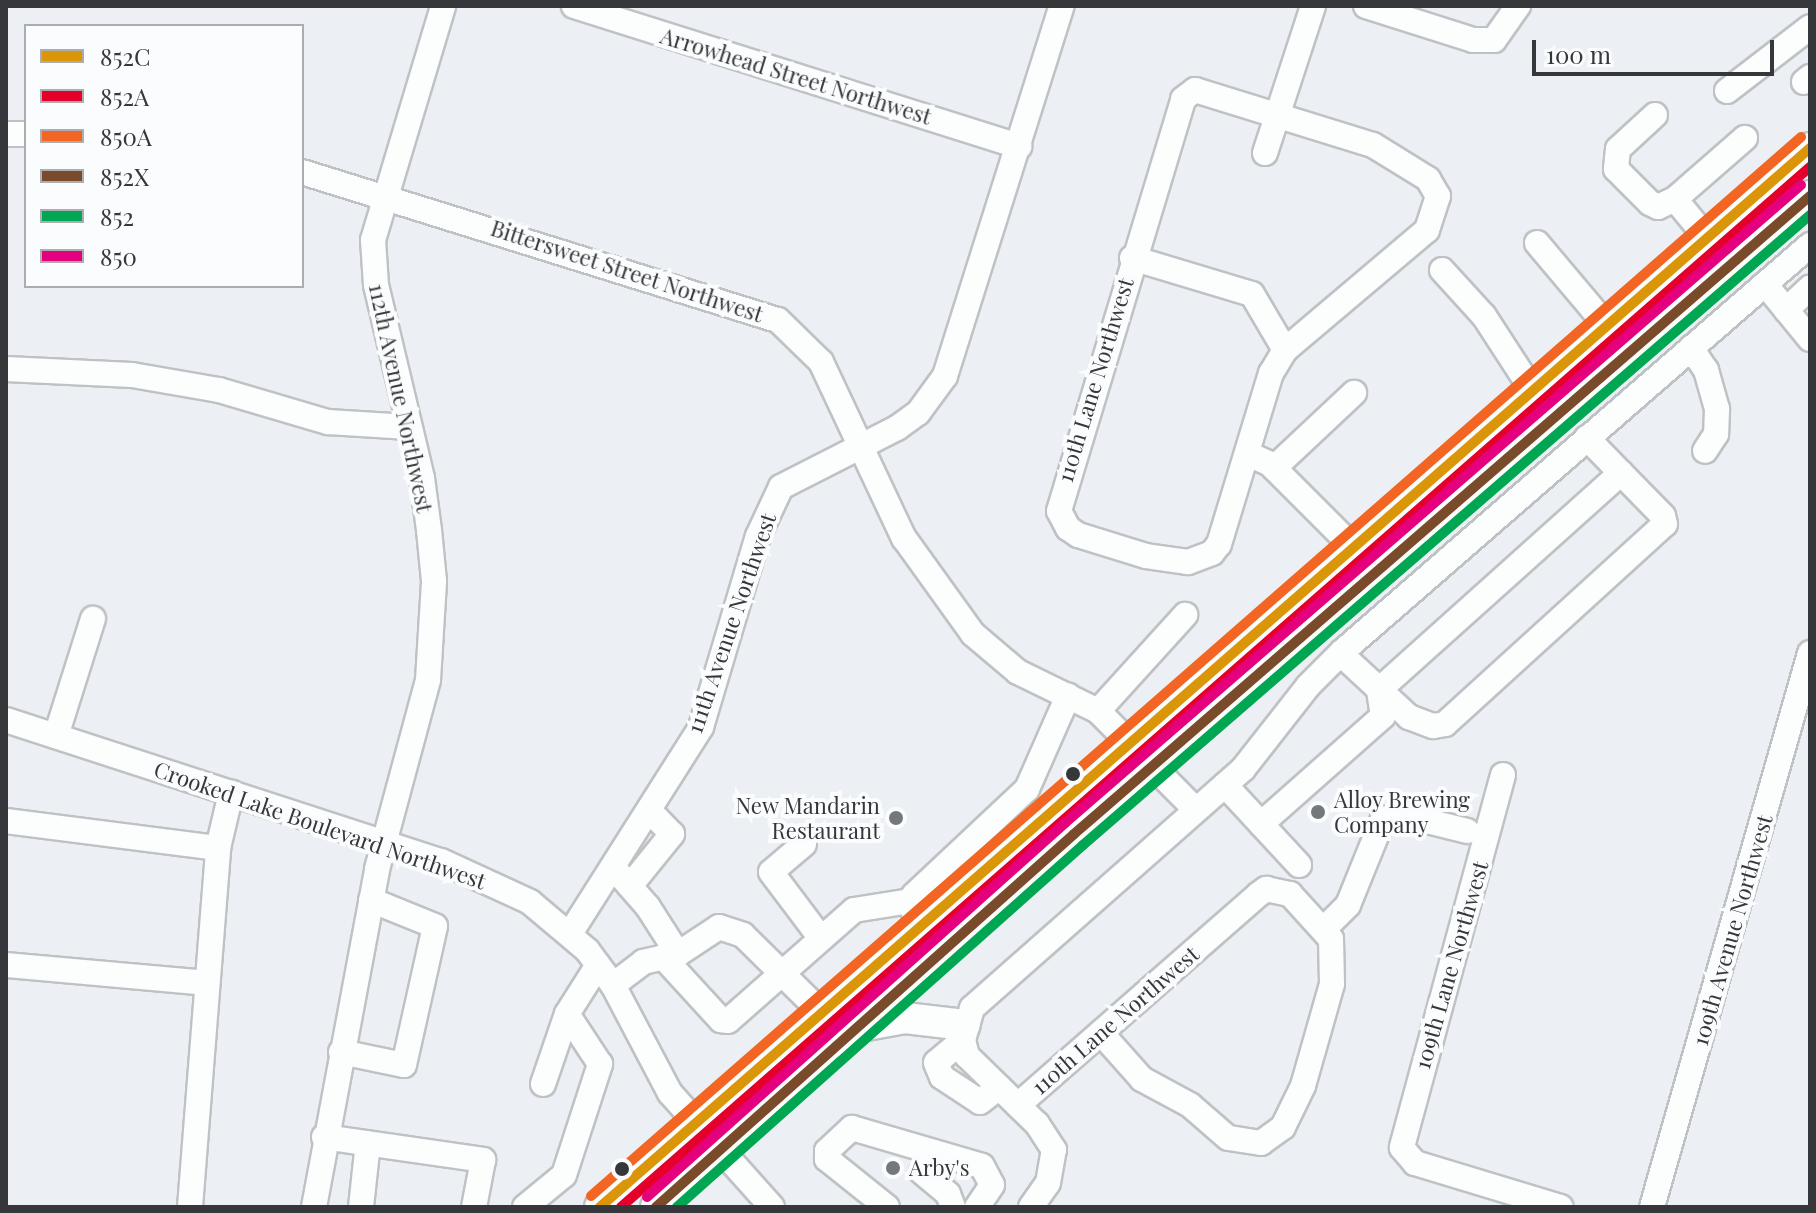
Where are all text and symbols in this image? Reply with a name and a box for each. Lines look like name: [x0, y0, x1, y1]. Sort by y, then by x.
street label: Arrowhead Street Northwest: [657, 22, 935, 130]
legend: [24, 24, 304, 288]
scale bar: [1536, 24, 1778, 74]
text: 100 m: [1546, 38, 1611, 70]
text: 852C: [100, 40, 150, 72]
text: 852A: [100, 80, 149, 112]
text: 850A: [100, 120, 152, 152]
text: 852X: [100, 160, 149, 192]
text: 852: [100, 200, 134, 232]
street label: Bittersweet Street Northwest: [487, 214, 767, 328]
text: 850: [100, 240, 137, 272]
street label: 110th Lane Northwest: [1051, 275, 1139, 485]
street label: 112th Avenue Northwest: [364, 281, 438, 515]
street label: 111th Avenue Northwest: [681, 509, 781, 737]
street label: Crooked Lake Boulevard Northwest: [151, 756, 489, 894]
unlabelled marker: [1065, 766, 1081, 782]
place label: Alloy Brewing Company: [1334, 786, 1471, 838]
place label: New Mandarin Restaurant: [735, 792, 880, 844]
marker: Alloy Brewing Company: [1309, 803, 1327, 821]
marker: New Mandarin Restaurant: [887, 809, 905, 827]
street label: 109th Avenue Northwest: [1686, 811, 1778, 1049]
street label: 109th Lane Northwest: [1409, 858, 1493, 1072]
street label: 110th Lane Northwest: [1026, 940, 1204, 1100]
place label: Arby's: [909, 1155, 969, 1181]
marker: Arby's: [884, 1159, 902, 1177]
unlabelled marker: [614, 1161, 630, 1177]

